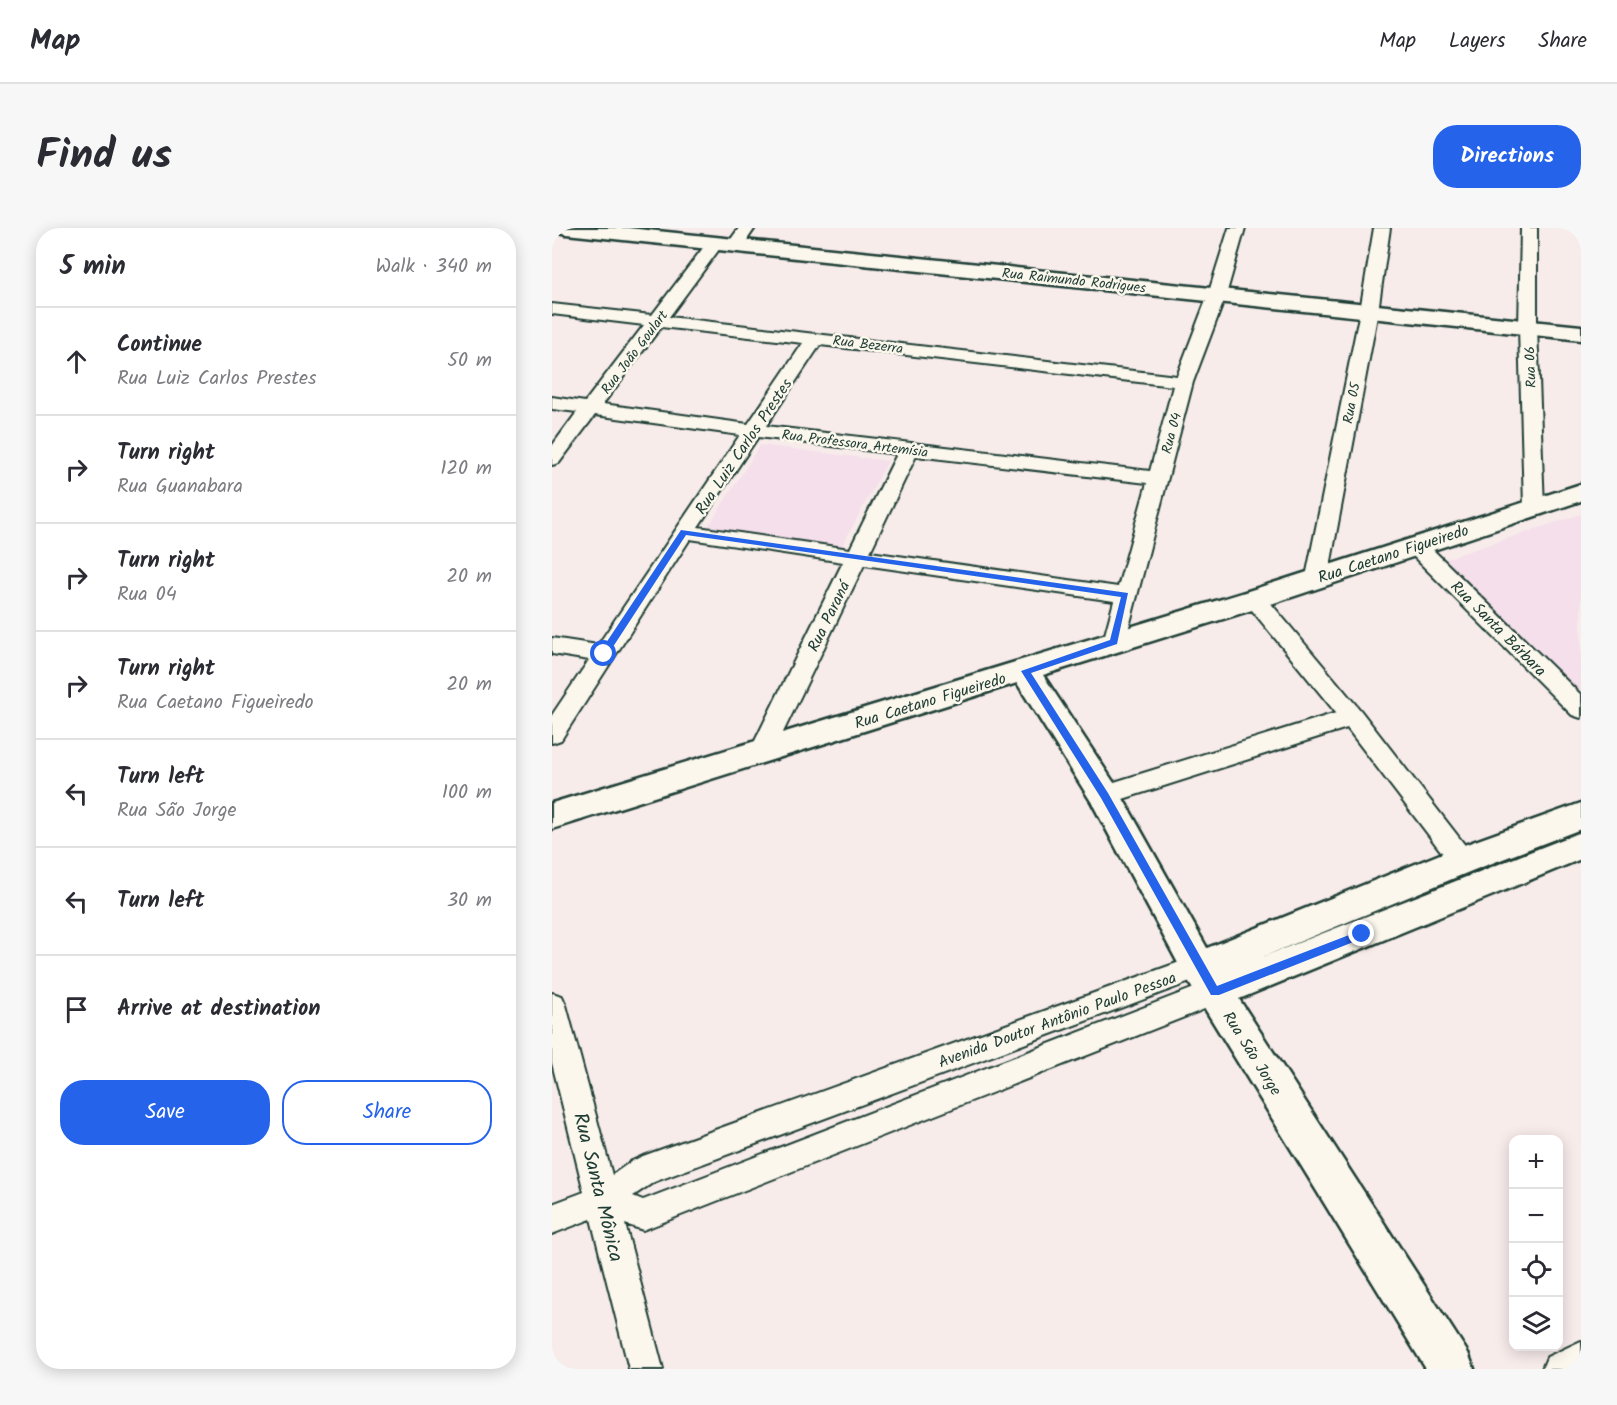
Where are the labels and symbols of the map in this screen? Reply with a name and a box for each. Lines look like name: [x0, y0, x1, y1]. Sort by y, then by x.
street label: Rua Raimundo Rodrigues: [1001, 262, 1147, 299]
street label: Rua João Goulart: [596, 305, 674, 399]
street label: Rua Bezerra: [831, 330, 904, 360]
street label: Rua 06: [1519, 346, 1543, 388]
street label: Rua Luiz Carlos Prestes: [689, 374, 799, 520]
street label: Rua 05: [1337, 379, 1367, 426]
street label: Rua 04: [1156, 410, 1188, 456]
street label: Rua Professora Artemísia: [780, 424, 929, 464]
street label: Rua Caetano Figueiredo: [1315, 518, 1472, 591]
street label: Rua Santa Bárbara: [1444, 575, 1552, 683]
street label: Rua Paraná: [801, 576, 858, 656]
route start: [590, 640, 616, 666]
street label: Rua Caetano Figueiredo: [852, 666, 1009, 736]
route end: [1348, 920, 1374, 946]
street label: Avenida Doutor Antônio Paulo Pessoa: [935, 966, 1180, 1075]
street label: Rua São Jorge: [1216, 1007, 1288, 1101]
street label: Rua Santa Mônica: [563, 1109, 631, 1266]

